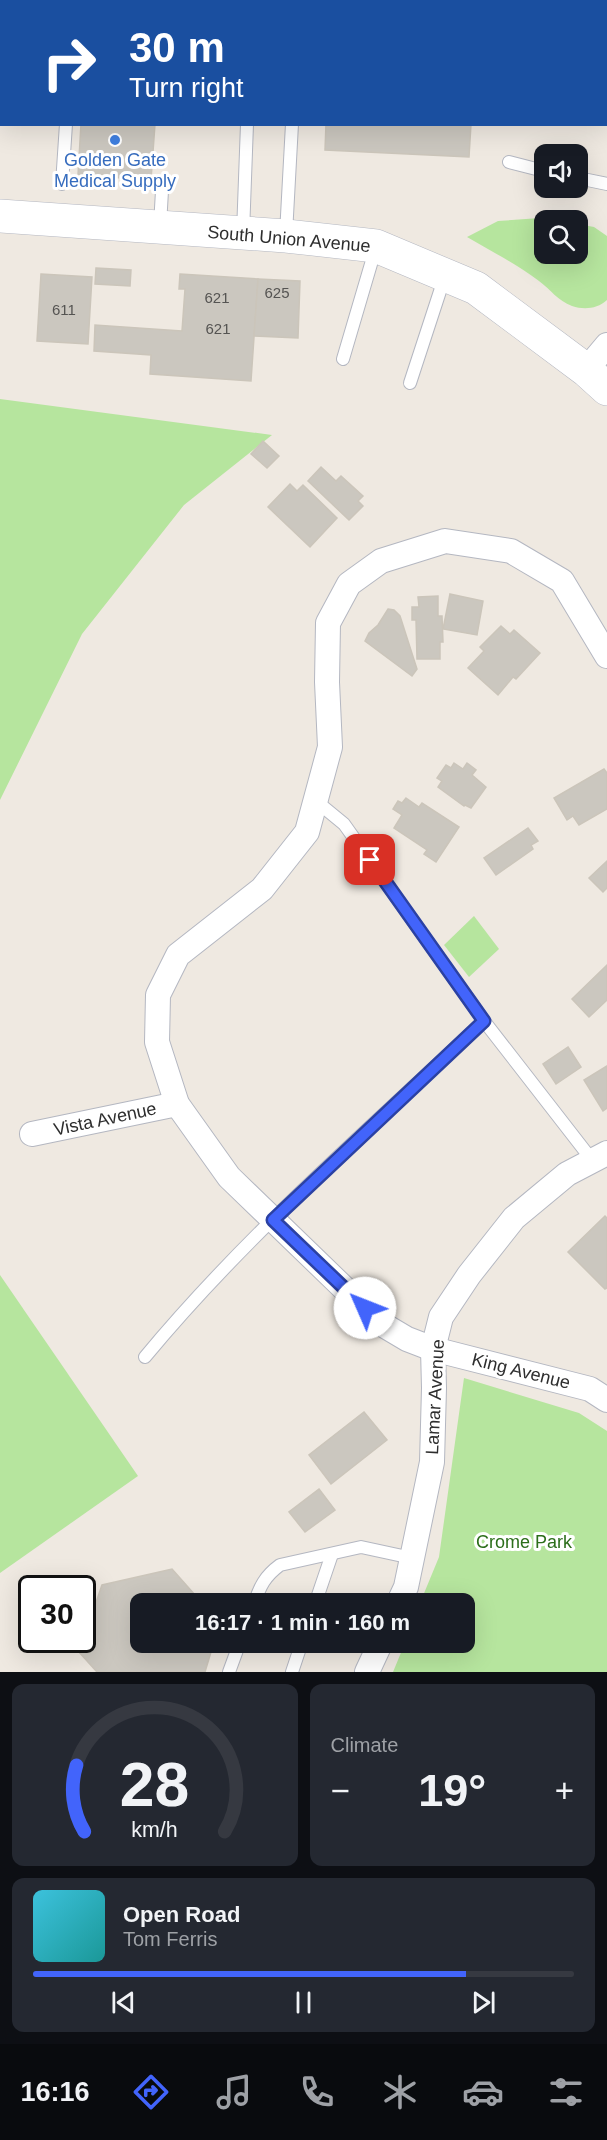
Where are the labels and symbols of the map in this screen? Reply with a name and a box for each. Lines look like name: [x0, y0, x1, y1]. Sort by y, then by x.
marker: Golden Gate Medical Supply: [108, 133, 122, 147]
place label: Golden Gate Medical Supply: [54, 150, 176, 191]
street label: South Union Avenue: [207, 222, 371, 256]
house number: 625: [264, 284, 290, 301]
house number: 621: [204, 289, 230, 306]
house number: 611: [52, 301, 76, 318]
house number: 621: [205, 320, 231, 337]
pin: [344, 834, 395, 885]
street label: Vista Avenue: [52, 1098, 158, 1140]
position arrow: [333, 1276, 397, 1340]
street label: Lamar Avenue: [422, 1339, 448, 1455]
street label: King Avenue: [470, 1349, 572, 1393]
park label: Crome Park: [476, 1532, 573, 1552]
speed limit sign: 30: [18, 1575, 96, 1653]

